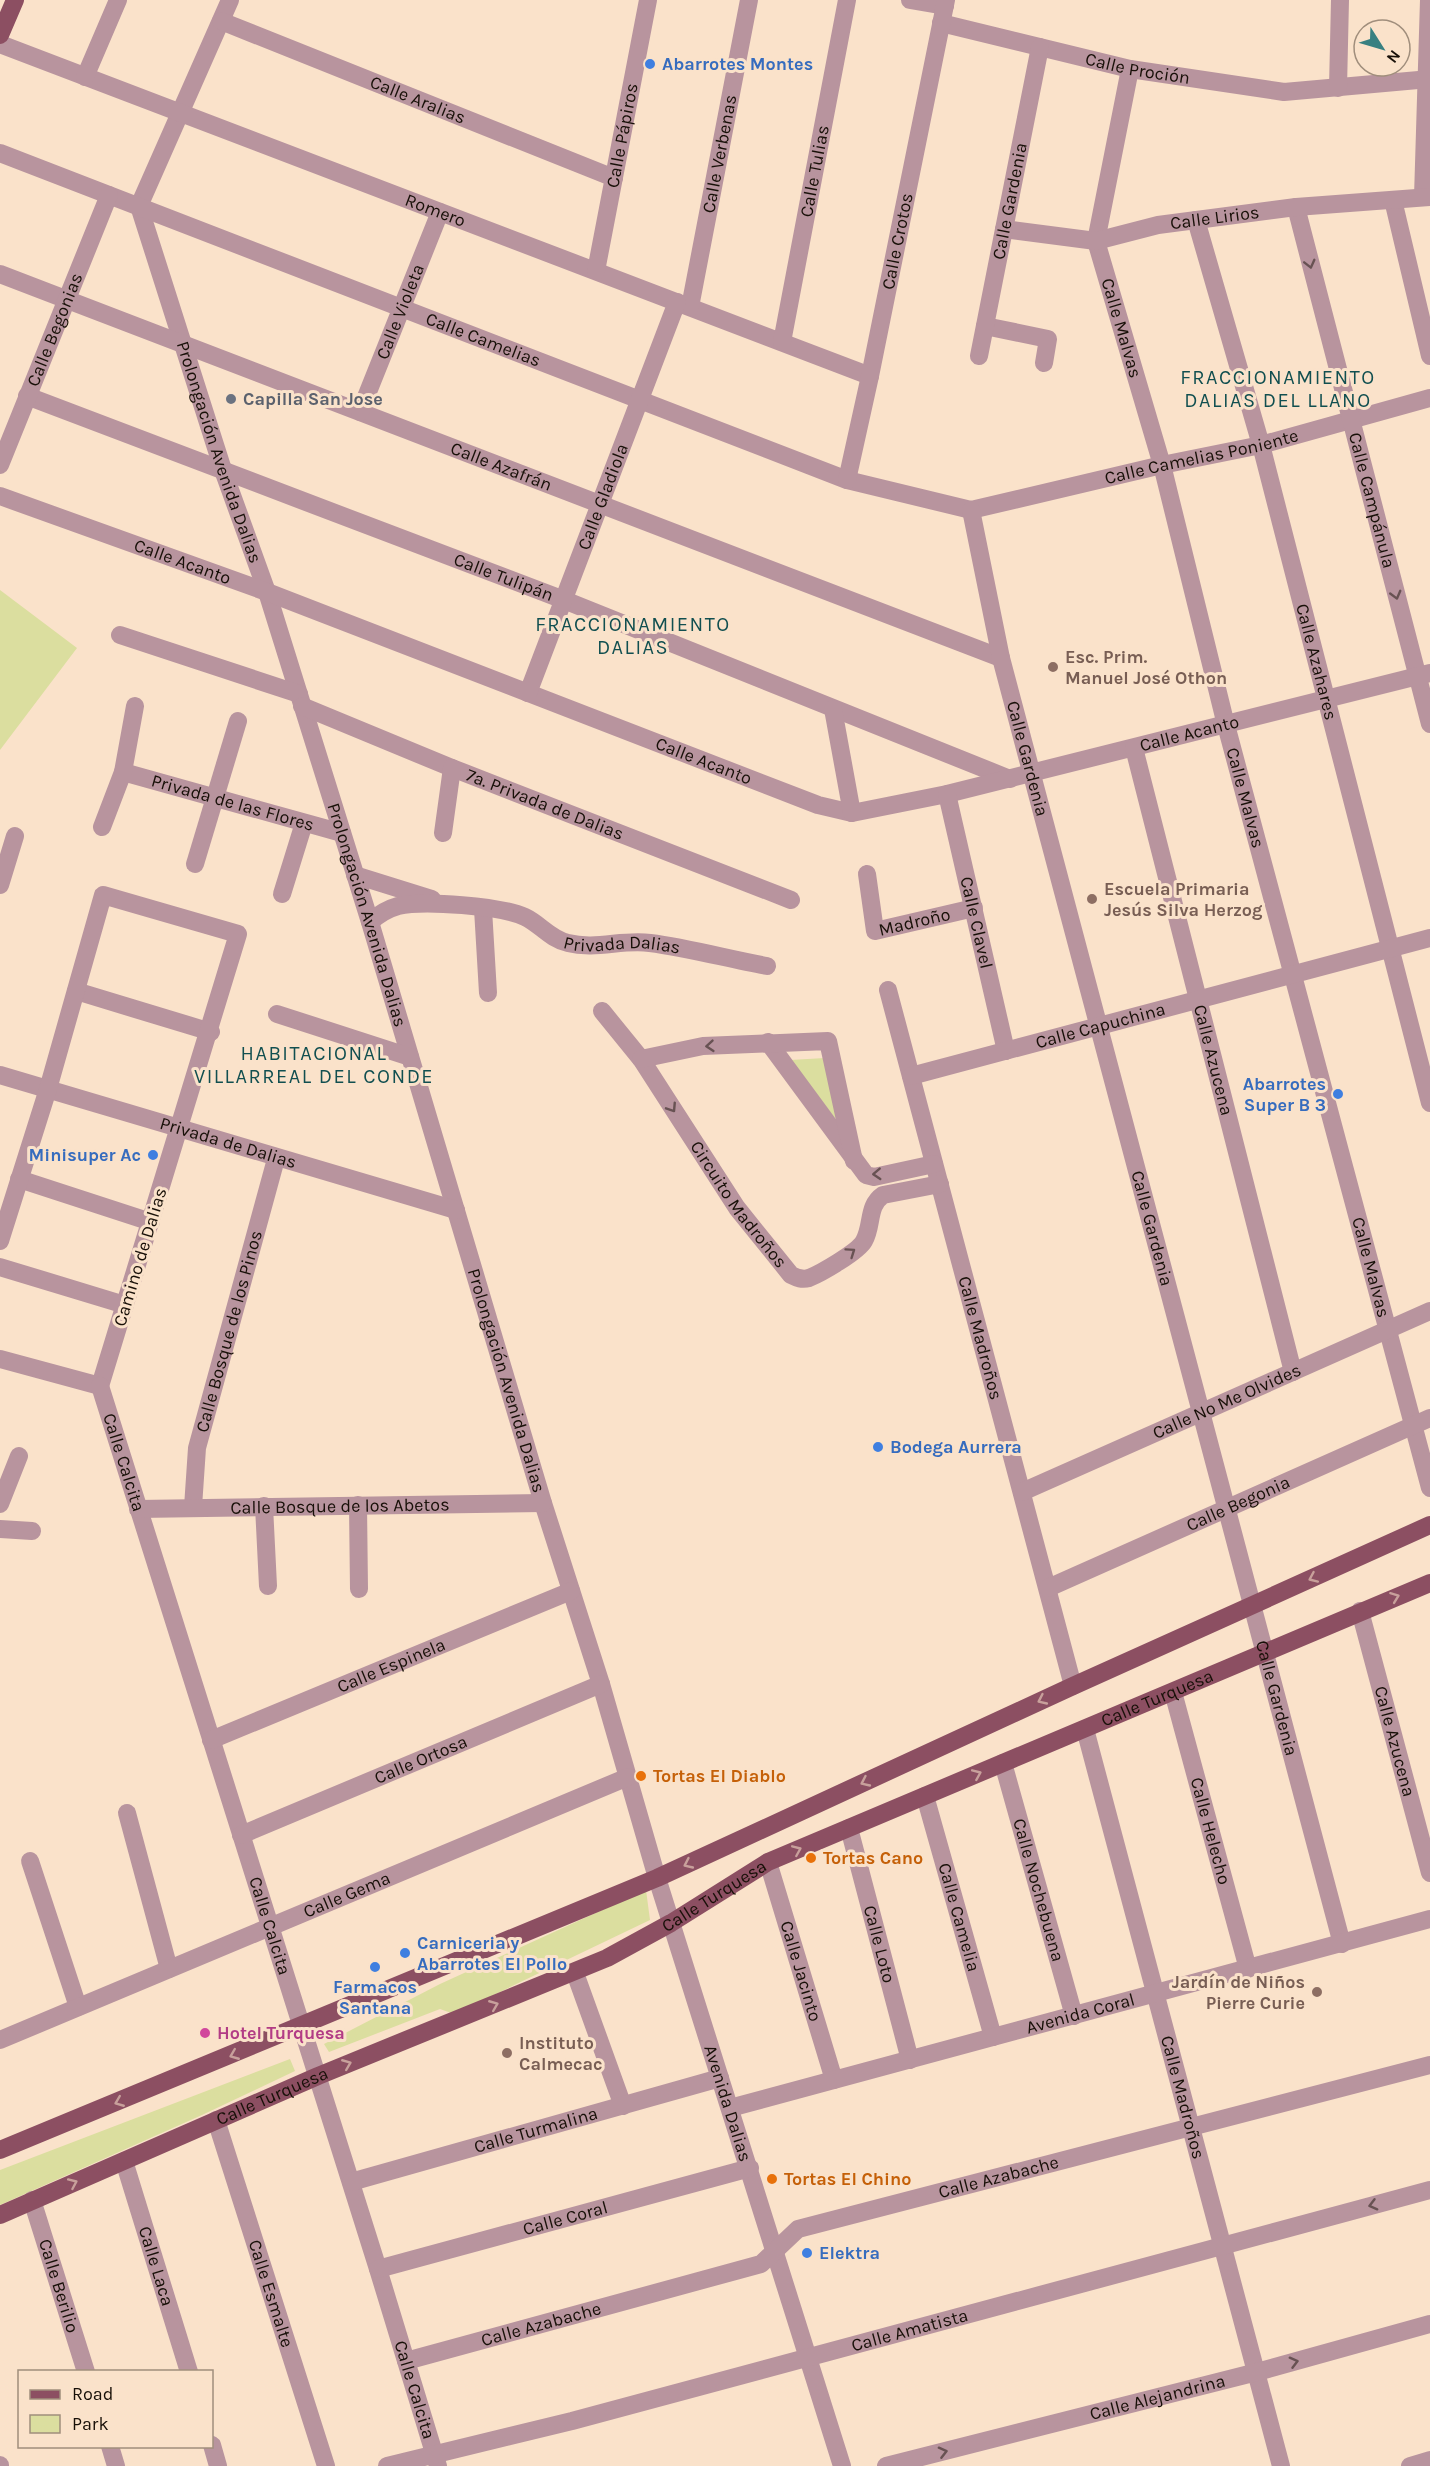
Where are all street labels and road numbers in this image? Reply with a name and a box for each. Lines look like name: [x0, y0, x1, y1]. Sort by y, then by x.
street label: Calle Proción: [1083, 48, 1192, 89]
street label: Calle Aralias: [367, 71, 469, 129]
street label: Calle Pápiros: [601, 81, 643, 190]
street label: Calle Verbenas: [697, 93, 742, 215]
street label: Calle Tulias: [795, 123, 834, 219]
street label: Calle Gardenia: [987, 141, 1032, 261]
street label: Romero: [402, 189, 469, 232]
street label: Calle Crotos: [877, 191, 918, 291]
street label: Calle Lirios: [1169, 201, 1261, 234]
street label: Calle Violeta: [371, 261, 429, 363]
street label: Calle Begonias: [22, 270, 87, 390]
street label: Calle Malvas: [1096, 275, 1147, 381]
street label: Calle Camelias: [423, 307, 544, 372]
street label: Prolongación Avenida Dalias: [172, 338, 267, 566]
street label: Calle Camelias Poniente: [1102, 424, 1301, 489]
street label: Calle Campánula: [1344, 430, 1400, 571]
street label: Calle Azafrán: [448, 437, 555, 496]
street label: Calle Gladiola: [573, 441, 633, 553]
street label: Calle Acanto: [131, 534, 234, 589]
street label: Calle Tulipán: [451, 548, 557, 606]
street label: Calle Azahares: [1291, 601, 1342, 722]
street label: Calle Gardenia: [1002, 698, 1053, 819]
street label: Calle Acanto: [1137, 710, 1241, 756]
street label: Calle Acanto: [652, 732, 755, 789]
street label: Calle Malvas: [1222, 745, 1269, 851]
street label: 7a. Privada de Dalias: [463, 764, 627, 845]
street label: Privada de las Flores: [149, 769, 317, 836]
street label: Prolongación Avenida Dalias: [323, 800, 412, 1029]
street label: Calle Clavel: [955, 874, 998, 971]
street label: Madroño: [876, 903, 952, 941]
street label: Privada Dalias: [561, 931, 682, 959]
street label: Calle Capuchina: [1033, 998, 1168, 1053]
street label: Calle Azucena: [1189, 1002, 1238, 1118]
street label: Privada de Dalias: [157, 1112, 299, 1173]
street label: Circuito Madroños: [686, 1136, 792, 1272]
street label: Calle Gardenia: [1126, 1168, 1178, 1288]
street label: Camino de Dalias: [108, 1185, 172, 1329]
street label: Calle Malvas: [1347, 1215, 1395, 1320]
street label: Calle Bosque de los Pinos: [191, 1228, 267, 1435]
street label: Prolongación Avenida Dalias: [463, 1266, 550, 1495]
street label: Calle Madroños: [954, 1274, 1007, 1402]
street label: Calle No Me Olvides: [1149, 1359, 1304, 1444]
street label: Calle Calcita: [98, 1410, 150, 1514]
street label: Calle Begonia: [1183, 1471, 1293, 1536]
street label: Calle Bosque de los Abetos: [230, 1493, 450, 1519]
street label: Calle Espinela: [334, 1633, 449, 1698]
street label: Calle Gardenia: [1251, 1638, 1303, 1758]
street label: Calle Turquesa: [1098, 1665, 1217, 1731]
street label: Calle Azucena: [1370, 1684, 1420, 1799]
street label: Calle Ortosa: [371, 1730, 471, 1789]
street label: Calle Helecho: [1186, 1775, 1236, 1887]
street label: Calle Nochebuena: [1008, 1816, 1069, 1964]
street label: Calle Turquesa: [658, 1855, 771, 1937]
street label: Calle Camelia: [933, 1860, 985, 1974]
street label: Calle Gema: [300, 1867, 394, 1923]
street label: Calle Calcita: [244, 1874, 296, 1978]
street label: Calle Loto: [859, 1903, 900, 1985]
street label: Calle Jacinto: [775, 1918, 827, 2024]
street label: Avenida Coral: [1024, 1988, 1137, 2039]
street label: Calle Madroños: [1156, 2033, 1210, 2161]
street label: Avenida Dalias: [699, 2042, 757, 2164]
street label: Calle Turquesa: [213, 2062, 331, 2130]
street label: Calle Turmalina: [471, 2102, 600, 2158]
street label: Calle Azabache: [936, 2151, 1061, 2203]
street label: Calle Coral: [520, 2196, 610, 2240]
street label: Calle Laca: [134, 2224, 179, 2309]
street label: Calle Berilio: [34, 2236, 84, 2336]
street label: Calle Esmalte: [244, 2237, 299, 2350]
street label: Calle Azabache: [479, 2297, 603, 2351]
street label: Calle Amatista: [849, 2304, 970, 2356]
street label: Calle Calcita: [389, 2338, 440, 2442]
street label: Calle Alejandrina: [1087, 2369, 1228, 2425]

